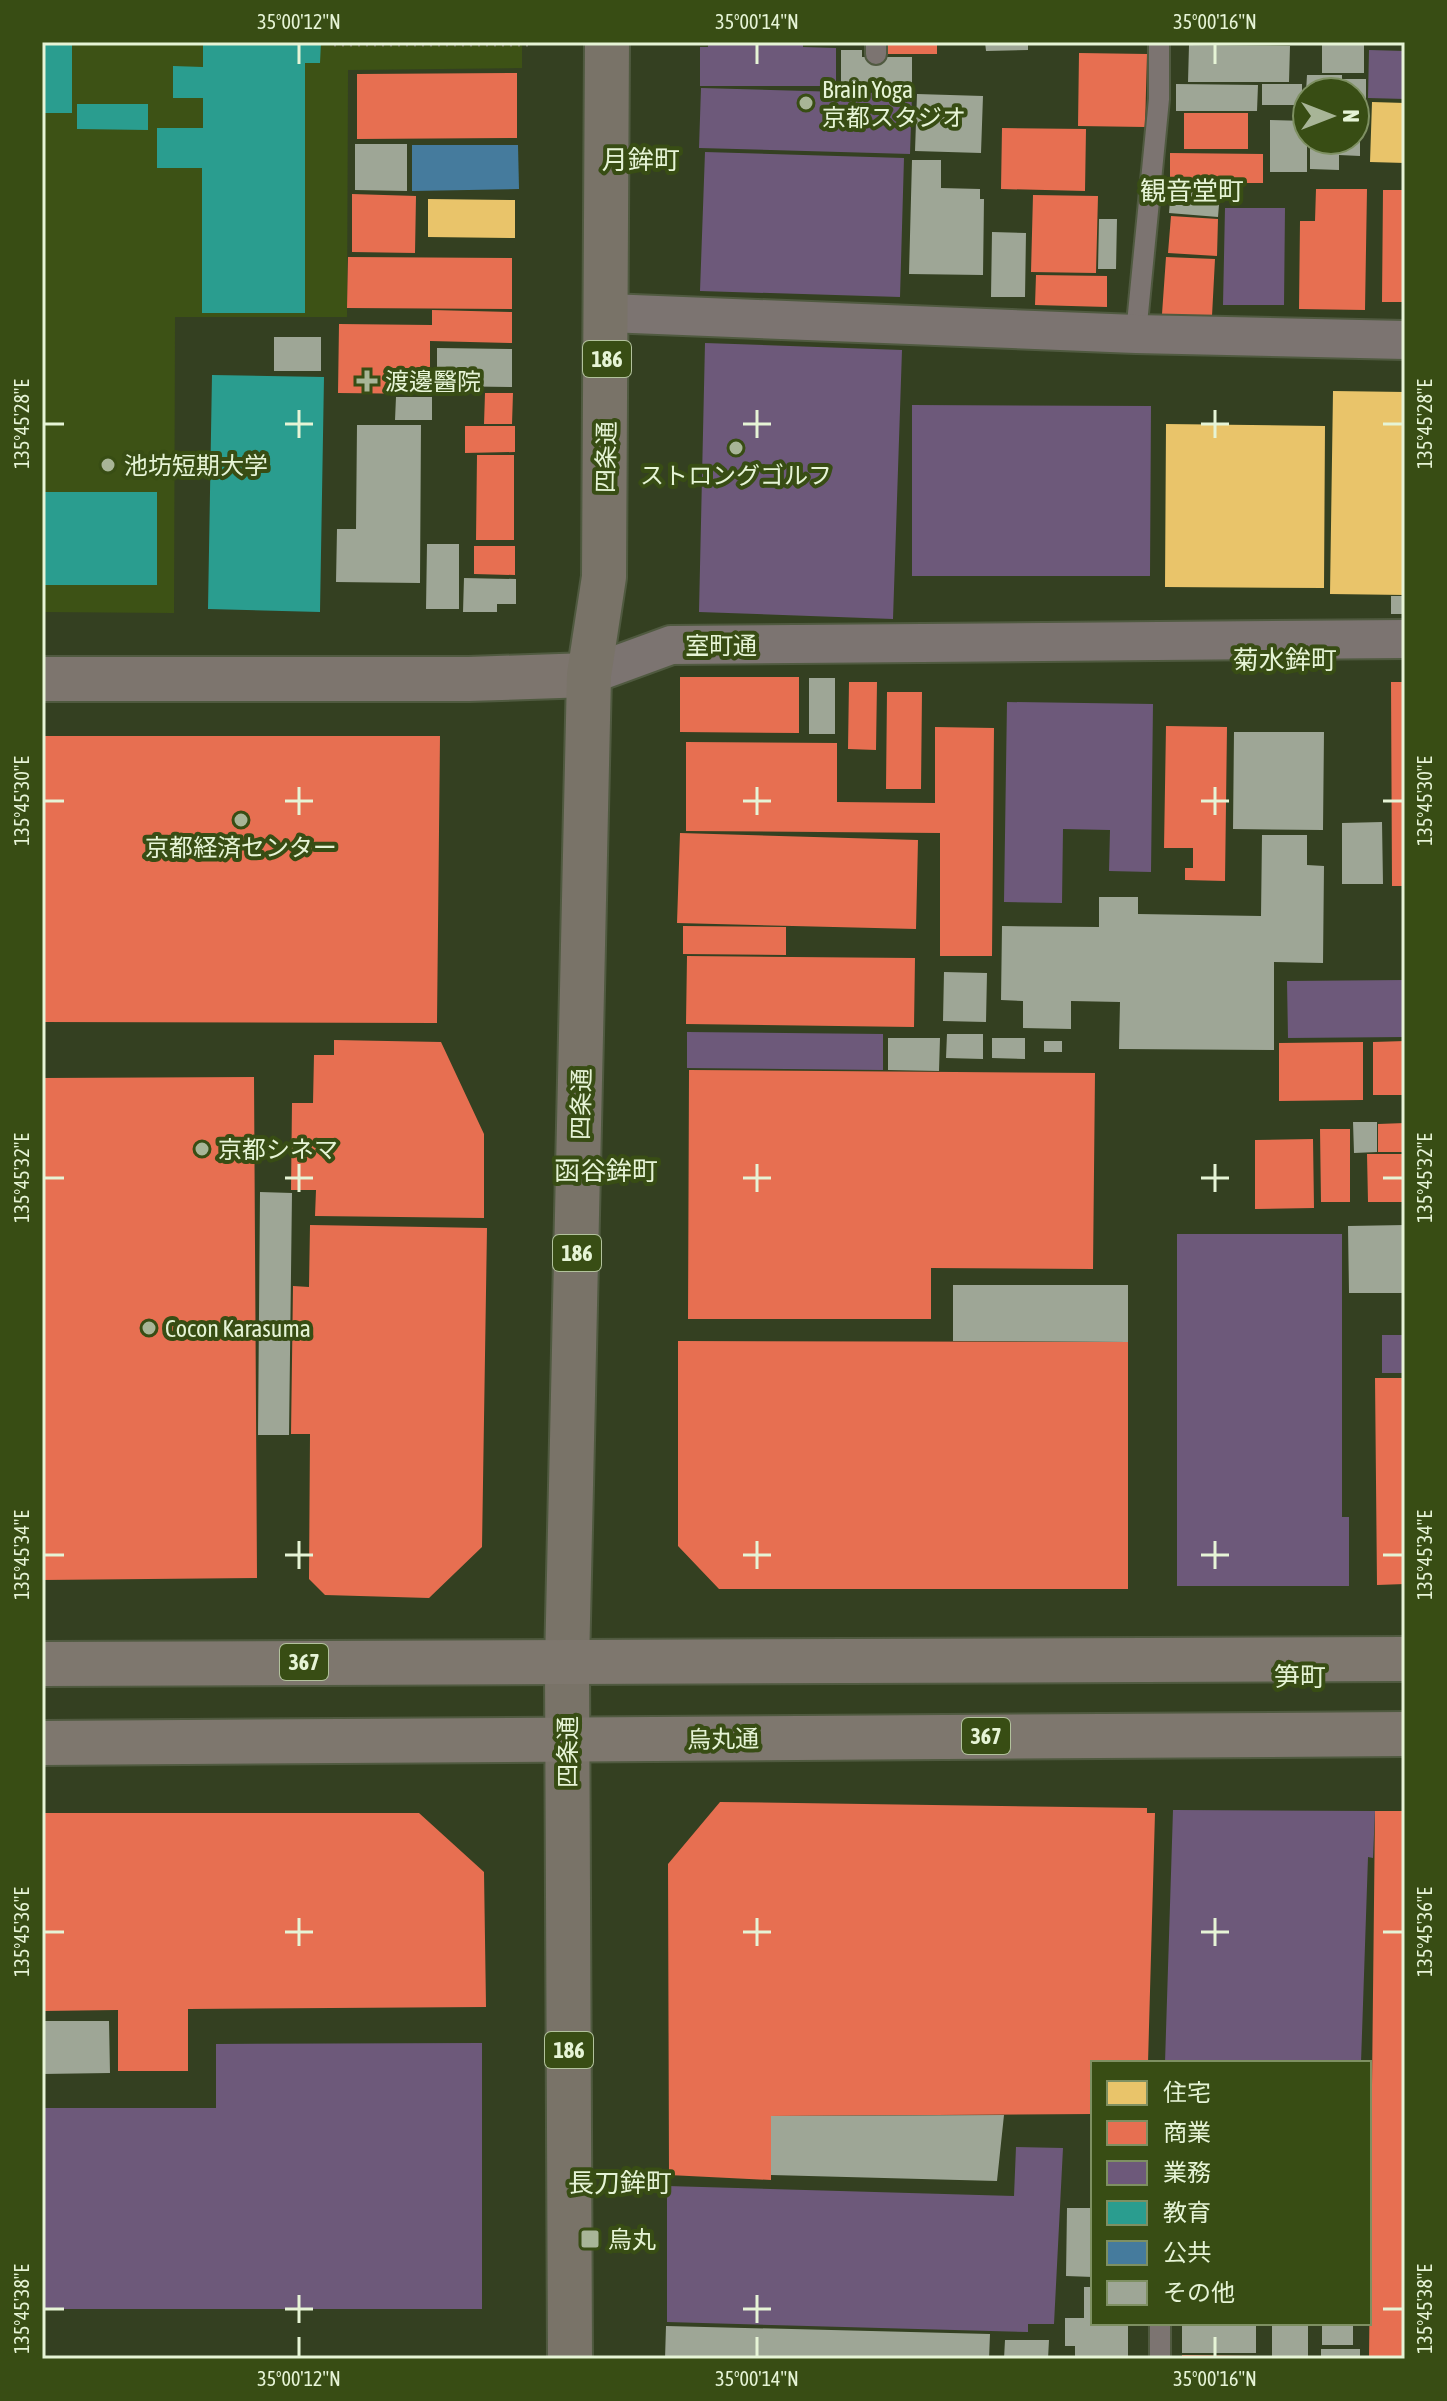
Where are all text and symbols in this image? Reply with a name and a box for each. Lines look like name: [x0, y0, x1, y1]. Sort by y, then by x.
text: 35°00'12"N: [257, 10, 341, 33]
text: 35°00'14"N: [715, 10, 799, 33]
text: 35°00'16"N: [1173, 10, 1257, 33]
place label: Brain Yoga 京都スタジオ: [822, 76, 966, 131]
north arrow: [1291, 76, 1371, 156]
marker: Brain Yoga 京都スタジオ: [797, 94, 815, 112]
text: N: [1338, 110, 1364, 122]
district label: 月鉾町: [602, 145, 680, 175]
district label: 観音堂町: [1140, 176, 1244, 206]
road number: 186: [583, 341, 631, 377]
place label: 渡邊醫院: [385, 368, 481, 395]
marker: 渡邊醫院: [356, 370, 378, 392]
text: 135°45'28"E: [10, 379, 33, 469]
text: 135°45'28"E: [1413, 379, 1436, 469]
street label: 四条通: [592, 421, 620, 493]
marker: ストロングゴルフ: [727, 439, 745, 457]
place label: 池坊短期大学: [124, 452, 268, 479]
marker: 池坊短期大学: [99, 456, 117, 474]
place label: ストロングゴルフ: [640, 462, 832, 489]
street label: 室町通: [685, 632, 757, 659]
district label: 菊水鉾町: [1233, 645, 1337, 675]
text: 135°45'30"E: [10, 756, 33, 846]
text: 135°45'30"E: [1413, 756, 1436, 846]
marker: 京都経済センター: [232, 811, 250, 829]
place label: 京都経済センター: [145, 834, 337, 861]
street label: 四条通: [567, 1068, 595, 1140]
text: 135°45'32"E: [10, 1133, 33, 1223]
text: 135°45'32"E: [1413, 1133, 1436, 1223]
place label: 京都シネマ: [218, 1136, 338, 1163]
marker: 京都シネマ: [193, 1140, 211, 1158]
district label: 函谷鉾町: [554, 1156, 658, 1186]
road number: 186: [553, 1235, 601, 1271]
place label: Cocon Karasuma: [165, 1315, 311, 1342]
marker: Cocon Karasuma: [140, 1319, 158, 1337]
text: 135°45'34"E: [10, 1510, 33, 1600]
text: 135°45'34"E: [1413, 1510, 1436, 1600]
road number: 367: [280, 1644, 328, 1680]
district label: 笋町: [1274, 1662, 1326, 1692]
street label: 四条通: [554, 1716, 581, 1788]
road number: 367: [962, 1718, 1010, 1754]
street label: 烏丸通: [687, 1725, 759, 1753]
text: 135°45'36"E: [10, 1887, 33, 1977]
text: 135°45'36"E: [1413, 1887, 1436, 1977]
road number: 186: [545, 2032, 593, 2068]
legend: [1091, 2061, 1371, 2325]
text: 住宅: [1163, 2079, 1211, 2106]
text: 商業: [1163, 2119, 1211, 2146]
text: 業務: [1163, 2159, 1211, 2186]
district label: 長刀鉾町: [568, 2168, 672, 2198]
text: 教育: [1163, 2199, 1211, 2226]
place label: 烏丸: [608, 2226, 656, 2253]
marker: 烏丸: [579, 2228, 601, 2250]
text: 公共: [1163, 2239, 1211, 2266]
text: 135°45'38"E: [10, 2264, 33, 2354]
text: 135°45'38"E: [1413, 2264, 1436, 2354]
text: その他: [1163, 2279, 1235, 2306]
text: 35°00'12"N: [257, 2367, 341, 2390]
text: 35°00'14"N: [715, 2367, 799, 2390]
text: 35°00'16"N: [1173, 2367, 1257, 2390]

